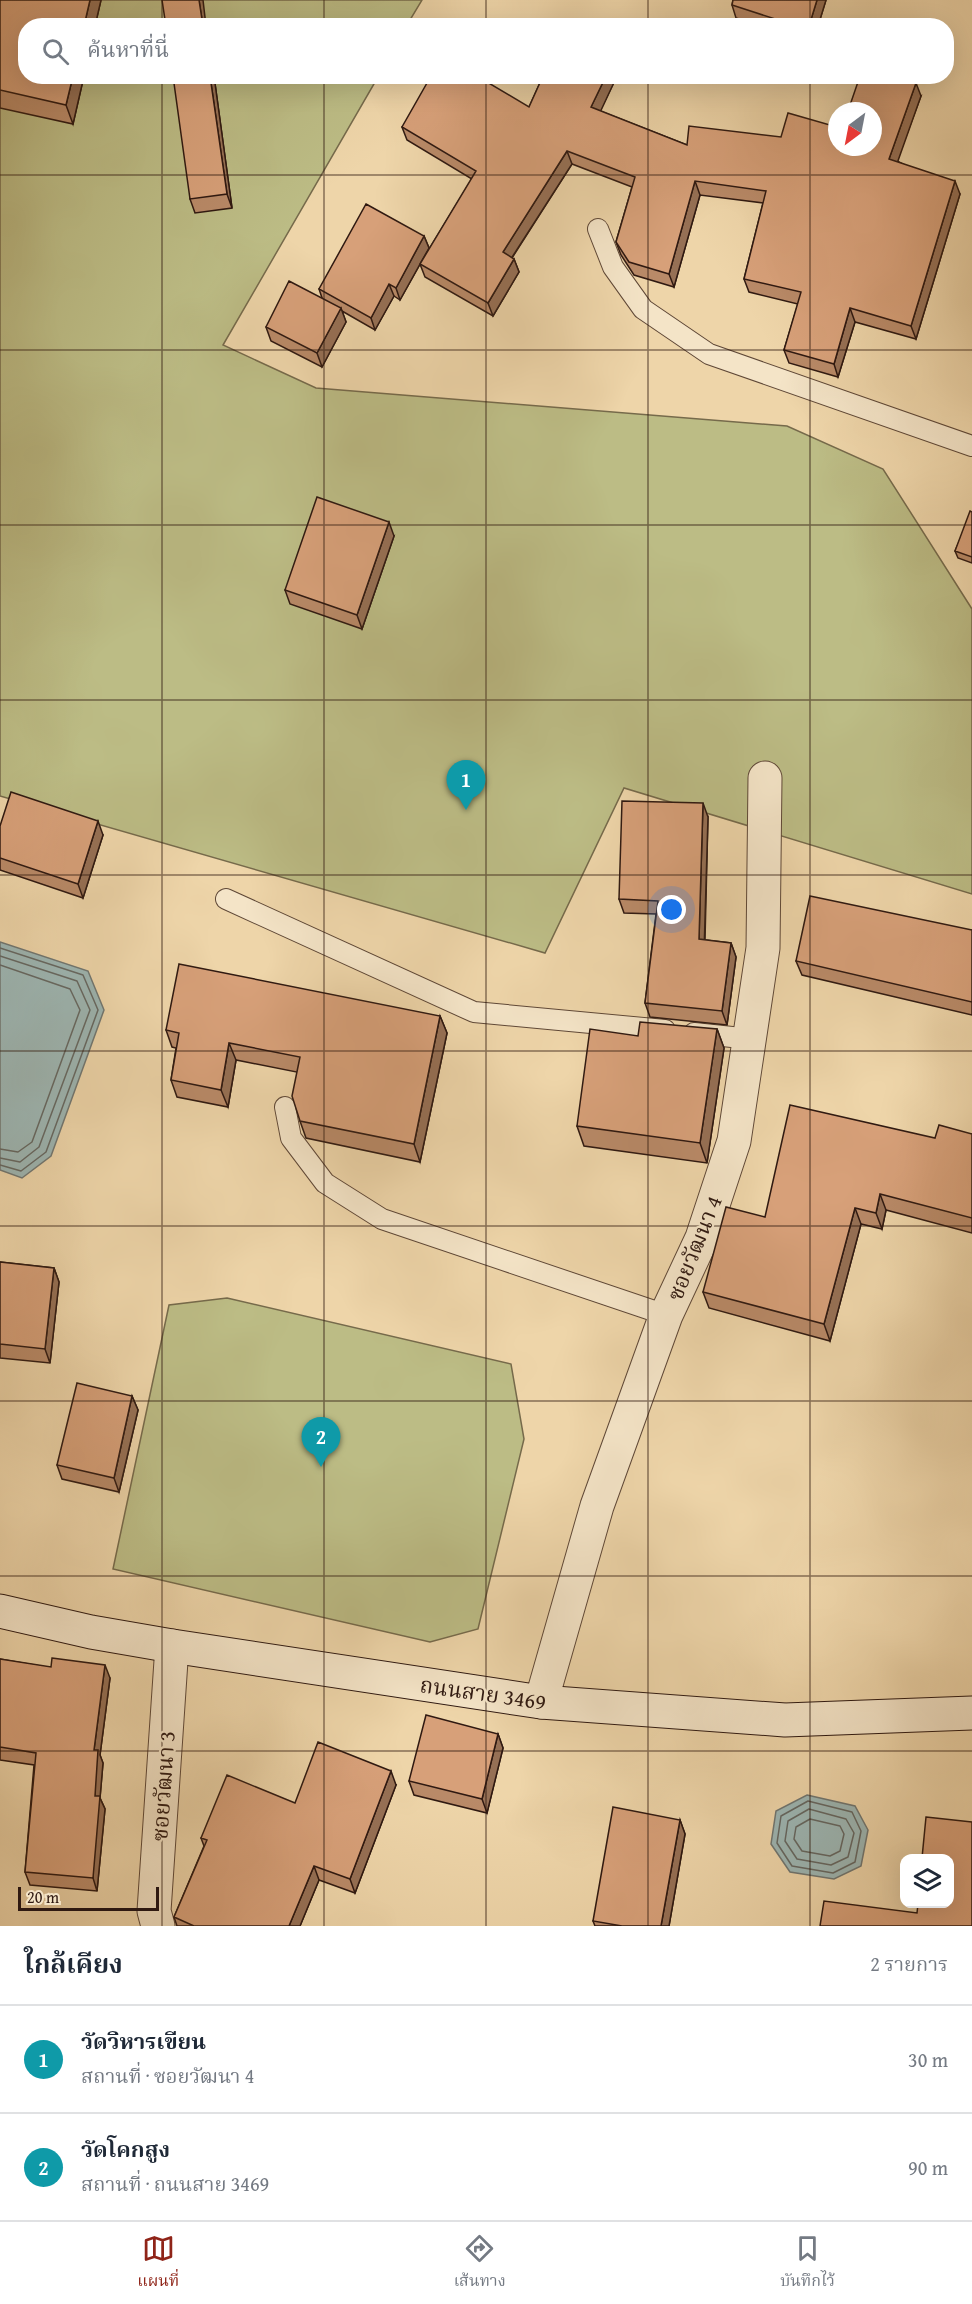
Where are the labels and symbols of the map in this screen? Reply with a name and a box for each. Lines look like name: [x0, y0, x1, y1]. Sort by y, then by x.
north arrow: [828, 102, 882, 156]
pin: 1: [446, 760, 486, 810]
your location: [657, 895, 686, 924]
street label: ซอยวัฒนา 4: [658, 1191, 730, 1305]
pin: 2: [302, 1418, 340, 1467]
street label: ถนนสาย 3469: [418, 1668, 548, 1718]
street label: ซอยวัฒนา 3: [143, 1730, 183, 1842]
scale bar: [18, 1884, 159, 1912]

